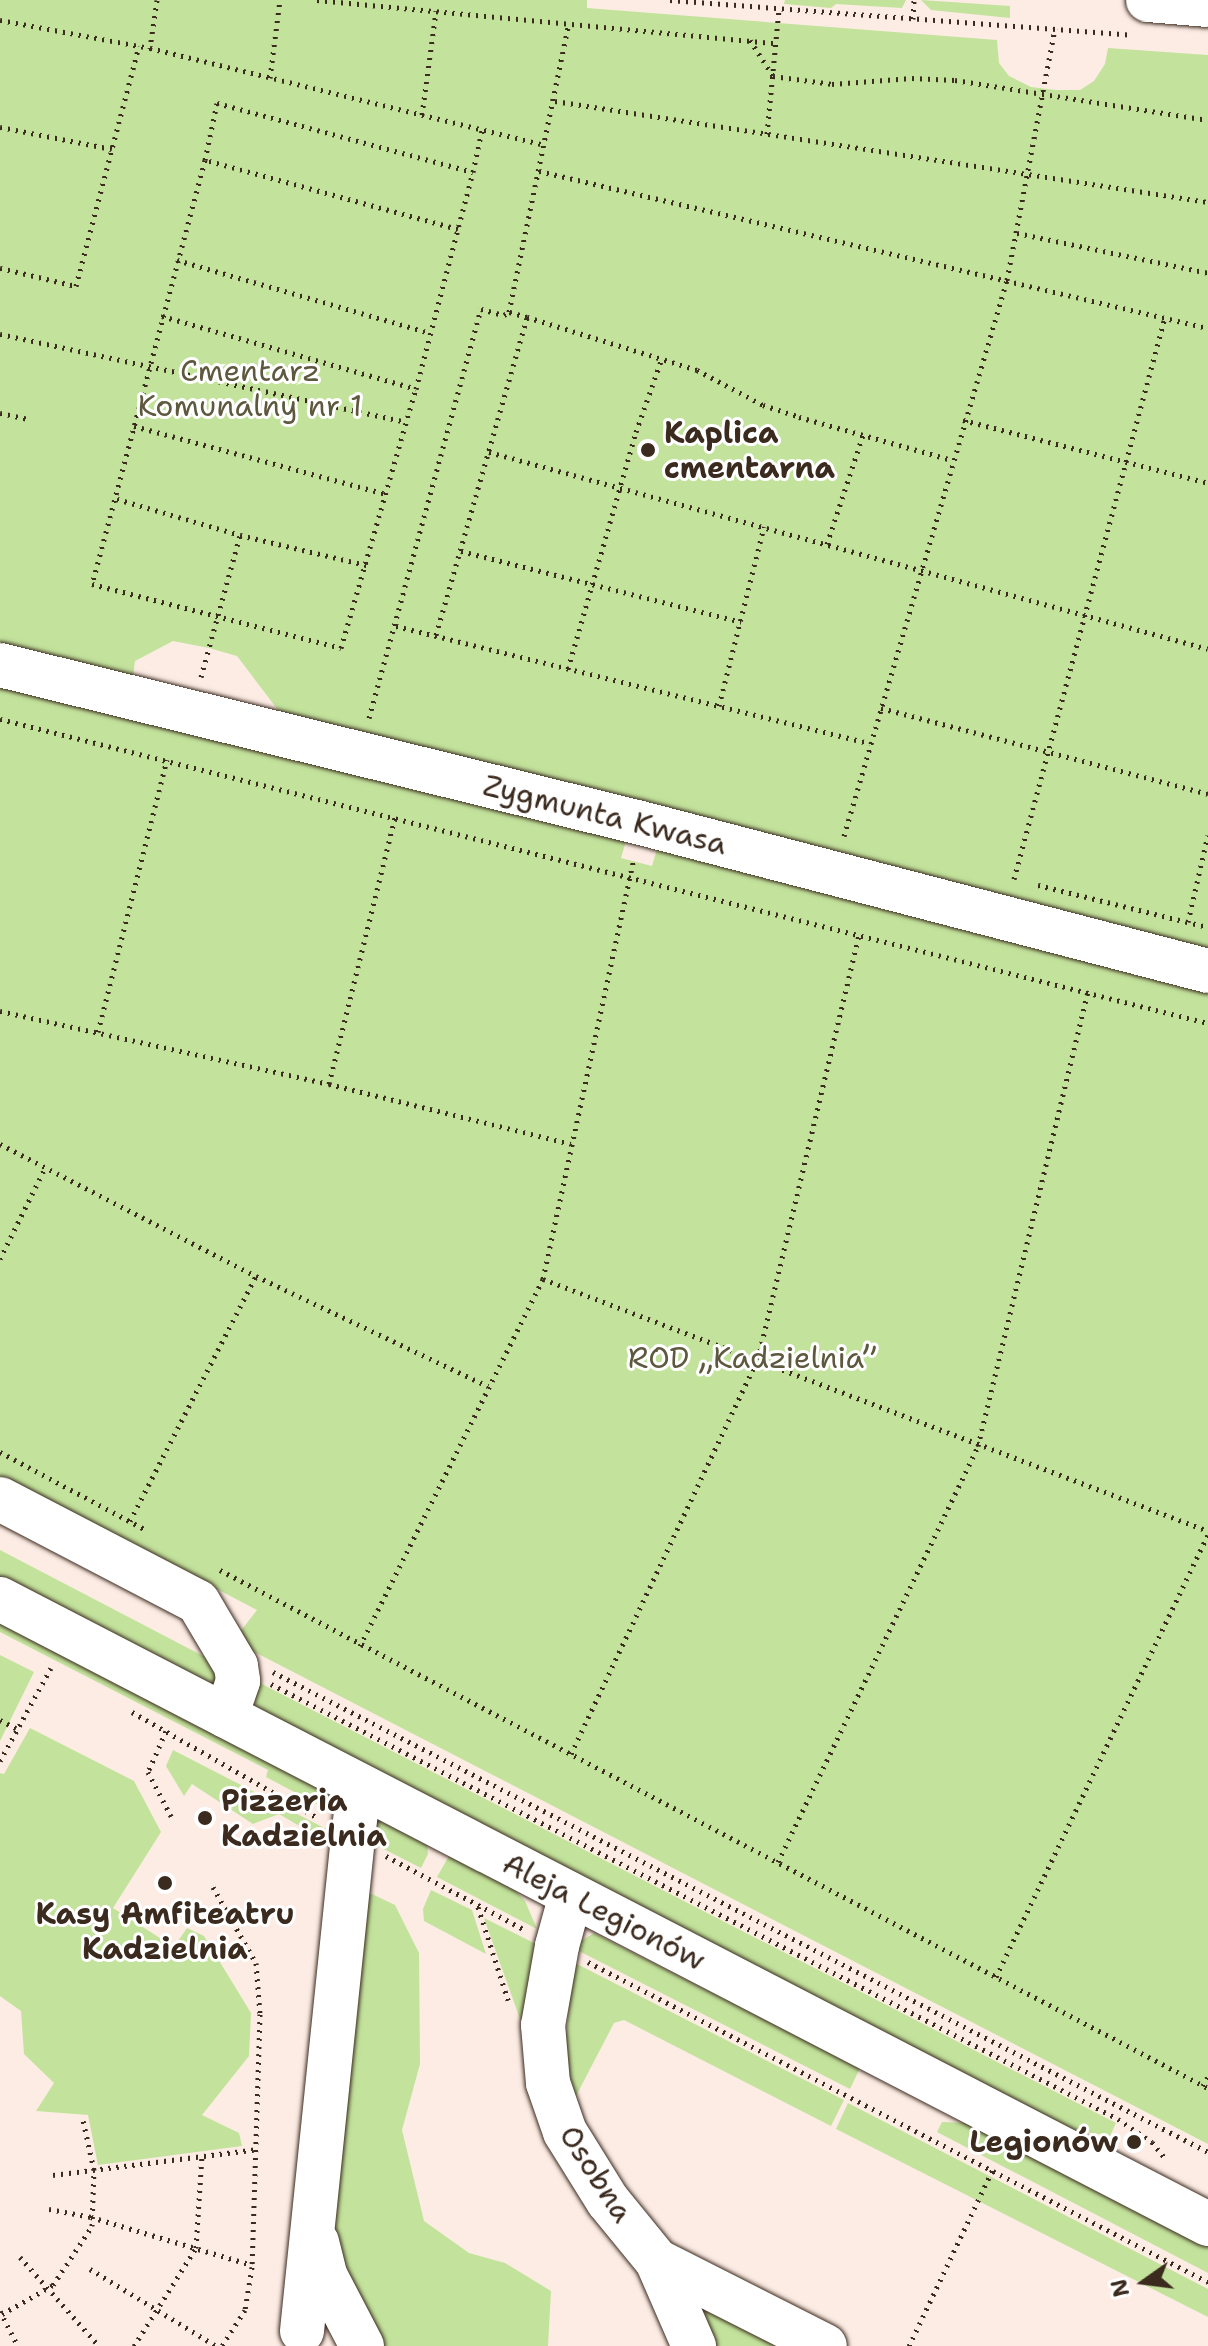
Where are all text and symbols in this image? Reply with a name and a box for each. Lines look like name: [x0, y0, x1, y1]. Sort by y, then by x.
park label: Cmentarz Komunalny nr 1: [137, 353, 363, 424]
place label: Kaplica cmentarna: [664, 415, 835, 486]
marker: Kaplica cmentarna: [639, 441, 657, 459]
street label: Zygmunta Kwasa: [480, 767, 730, 863]
park label: ROD „Kadzielnia”: [628, 1340, 876, 1376]
place label: Pizzeria Kadzielnia: [221, 1783, 387, 1854]
marker: Pizzeria Kadzielnia: [196, 1809, 214, 1827]
street label: Aleja Legionów: [497, 1845, 711, 1979]
marker: Kasy Amfiteatru Kadzielnia: [156, 1874, 174, 1892]
place label: Kasy Amfiteatru Kadzielnia: [36, 1896, 294, 1966]
street label: Osobna: [551, 2119, 641, 2229]
place label: Legionów: [970, 2124, 1118, 2160]
marker: Legionów: [1125, 2133, 1143, 2151]
north arrow: [1104, 2242, 1184, 2322]
text: N: [1104, 2276, 1136, 2300]

